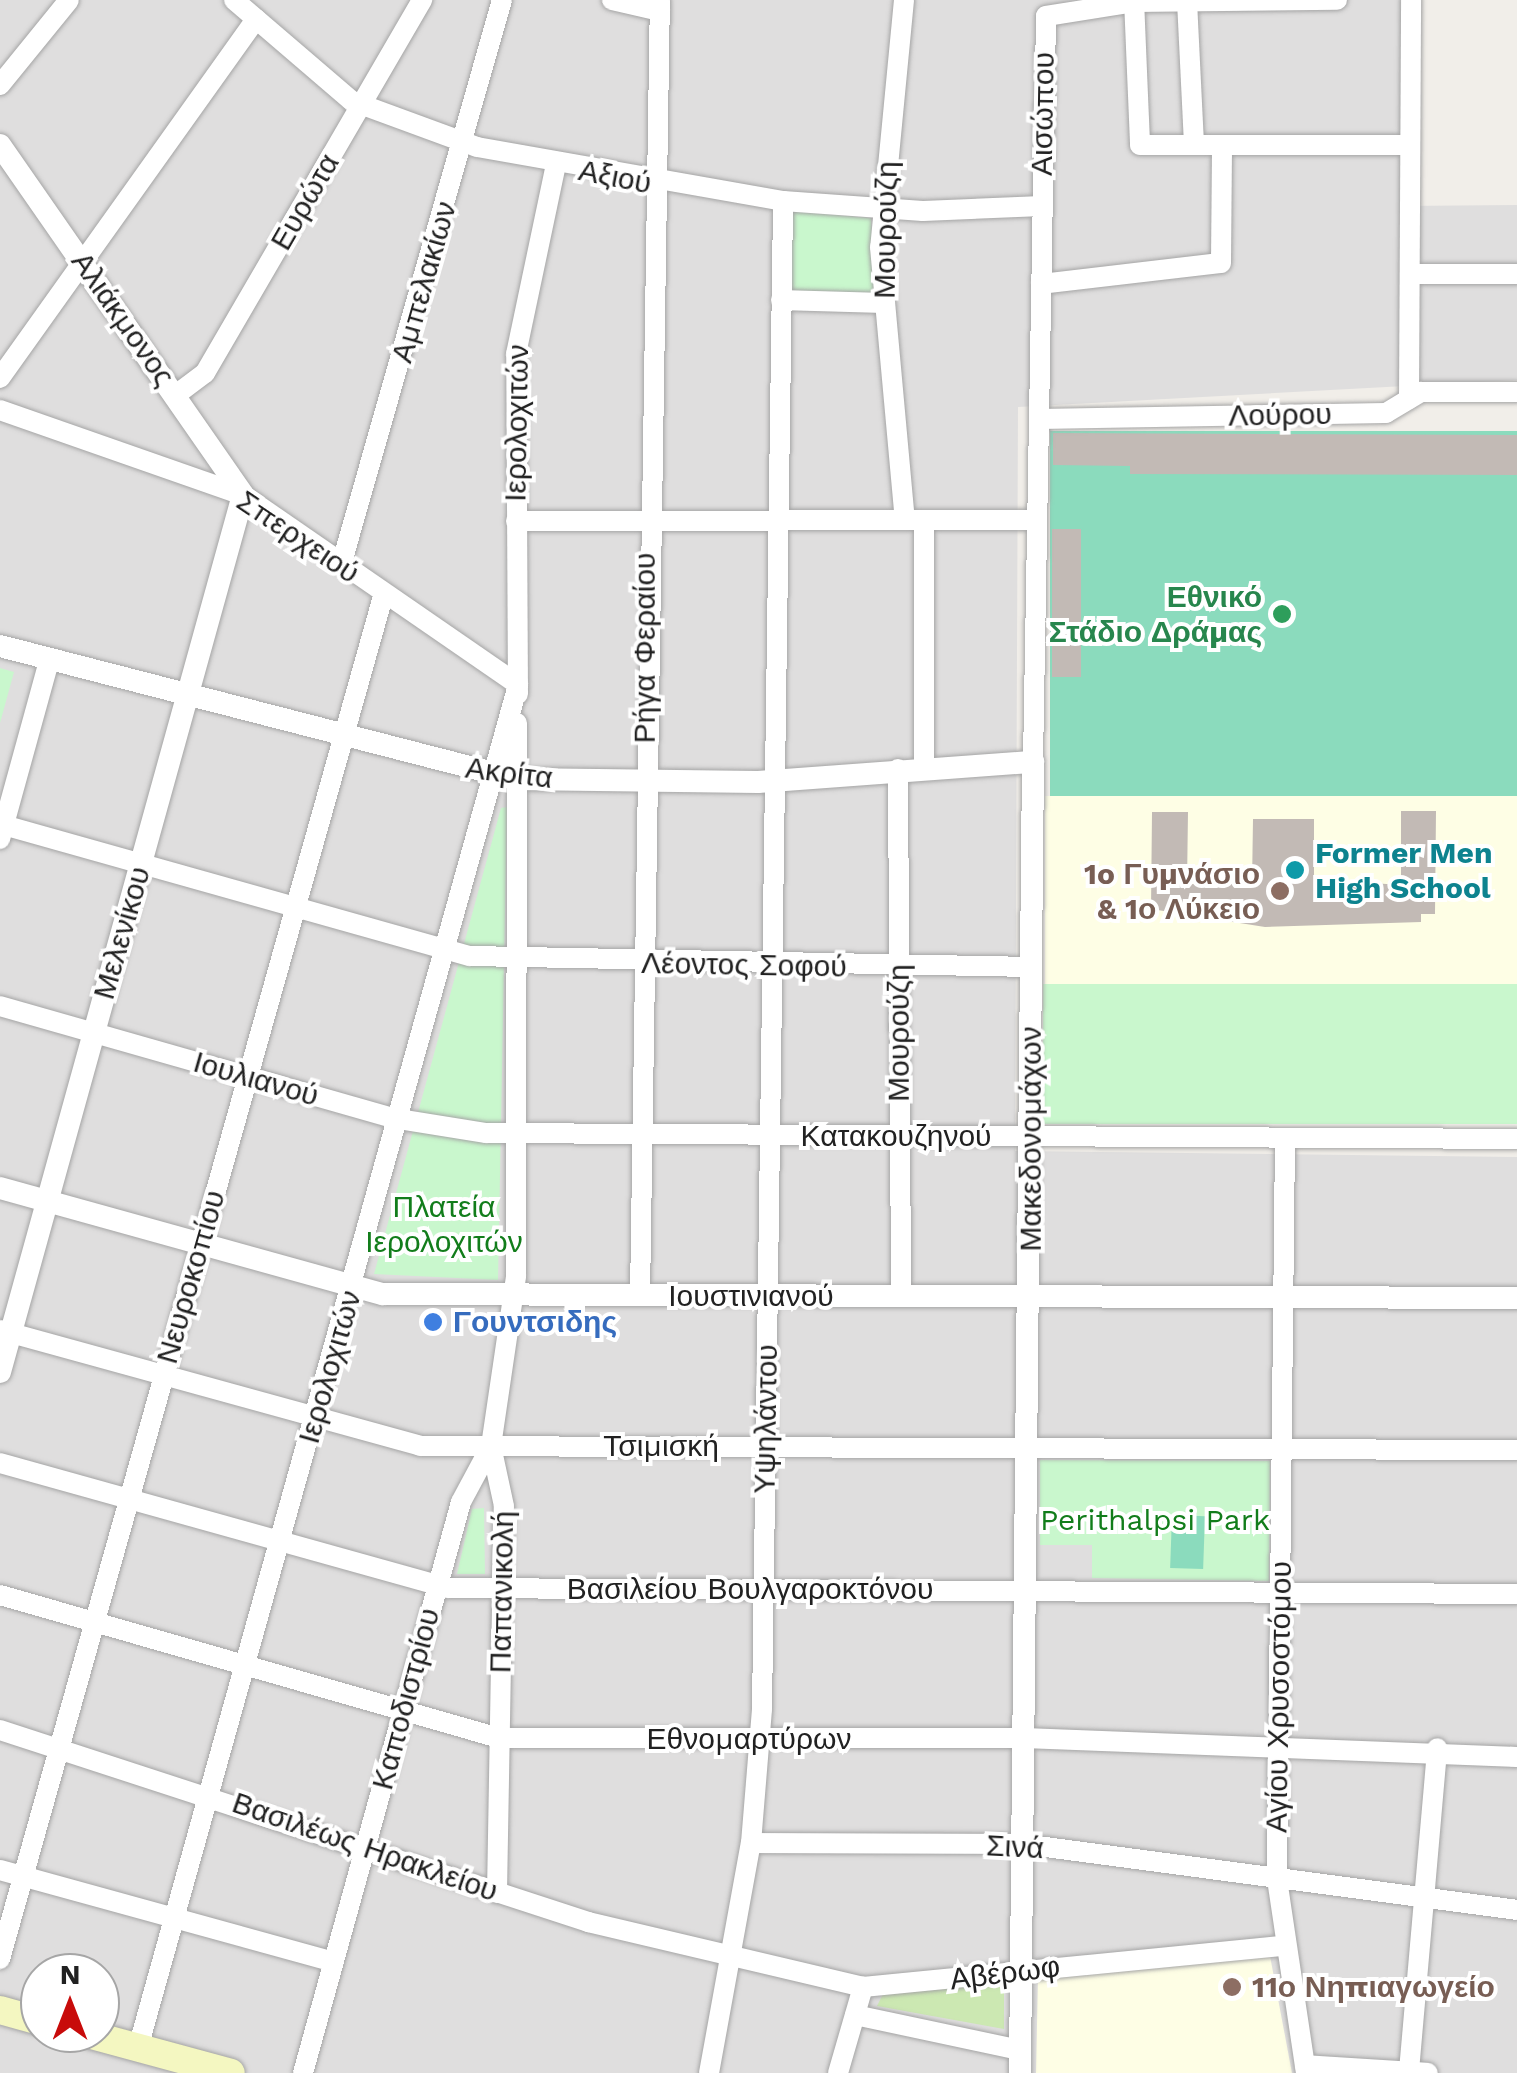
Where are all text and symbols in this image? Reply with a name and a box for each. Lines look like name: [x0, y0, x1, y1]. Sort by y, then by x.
street label: Αισώπου: [1024, 52, 1062, 176]
street label: Ευρώτα: [263, 147, 347, 257]
street label: Αξιού: [576, 152, 654, 202]
street label: Μουρούζη: [867, 161, 905, 299]
street label: Αμπελακίων: [384, 197, 464, 367]
street label: Αλιάκμονος: [64, 245, 182, 393]
street label: Ιερολοχιτών: [498, 344, 536, 502]
street label: Λούρου: [1228, 396, 1332, 434]
street label: Σπερχειού: [230, 483, 366, 591]
street label: Ρήγα Φεραίου: [627, 553, 663, 743]
place label: Εθνικό Στάδιο Δράμας: [1049, 579, 1262, 650]
marker: Εθνικό Στάδιο Δράμας: [1271, 603, 1293, 625]
street label: Ακρίτα: [463, 750, 555, 796]
place label: Former Men High School: [1315, 835, 1493, 906]
place label: 1o Γυμνάσιο & 1ο Λύκειο: [1084, 856, 1260, 926]
marker: Former Men High School: [1284, 859, 1306, 881]
street label: Μελενίκου: [86, 863, 158, 1003]
marker: 1o Γυμνάσιο & 1ο Λύκειο: [1269, 880, 1291, 902]
street label: Λέοντος Σοφού: [641, 945, 847, 985]
street label: Μουρούζη: [881, 964, 917, 1102]
street label: Μακεδονομάχων: [1013, 1026, 1049, 1252]
street label: Ιουλιανού: [189, 1044, 323, 1114]
street label: Κατακουζηνού: [801, 1118, 991, 1154]
street label: Νευροκοπίου: [149, 1186, 233, 1368]
park label: Πλατεία Ιερολοχιτών: [365, 1189, 523, 1260]
street label: Ιουστινιανού: [668, 1278, 834, 1314]
street label: Ιερολοχιτών: [291, 1286, 369, 1448]
place label: Γουντσιδης: [453, 1304, 617, 1340]
marker: Γουντσιδης: [422, 1311, 444, 1333]
street label: Υψηλάντου: [747, 1344, 785, 1494]
street label: Τσιμισκή: [603, 1428, 719, 1464]
park label: Perithalpsi Park: [1040, 1502, 1270, 1538]
street label: Παπανικολή: [483, 1510, 521, 1674]
street label: Αγίου Χρυσοστόμου: [1259, 1561, 1299, 1833]
street label: Βασιλείου Βουλγαροκτόνου: [567, 1571, 933, 1607]
street label: Καποδιστρίου: [365, 1604, 447, 1794]
street label: Εθνομαρτύρων: [647, 1721, 851, 1757]
street label: Βασιλέως Ηρακλείου: [228, 1785, 502, 1909]
street label: Σινά: [985, 1828, 1045, 1866]
street label: Αβέρωφ: [948, 1948, 1062, 1998]
north arrow: [20, 1953, 120, 2053]
text: N: [60, 1958, 80, 1991]
place label: 11ο Νηπιαγωγείο: [1252, 1969, 1495, 2005]
marker: 11ο Νηπιαγωγείο: [1221, 1976, 1243, 1998]

